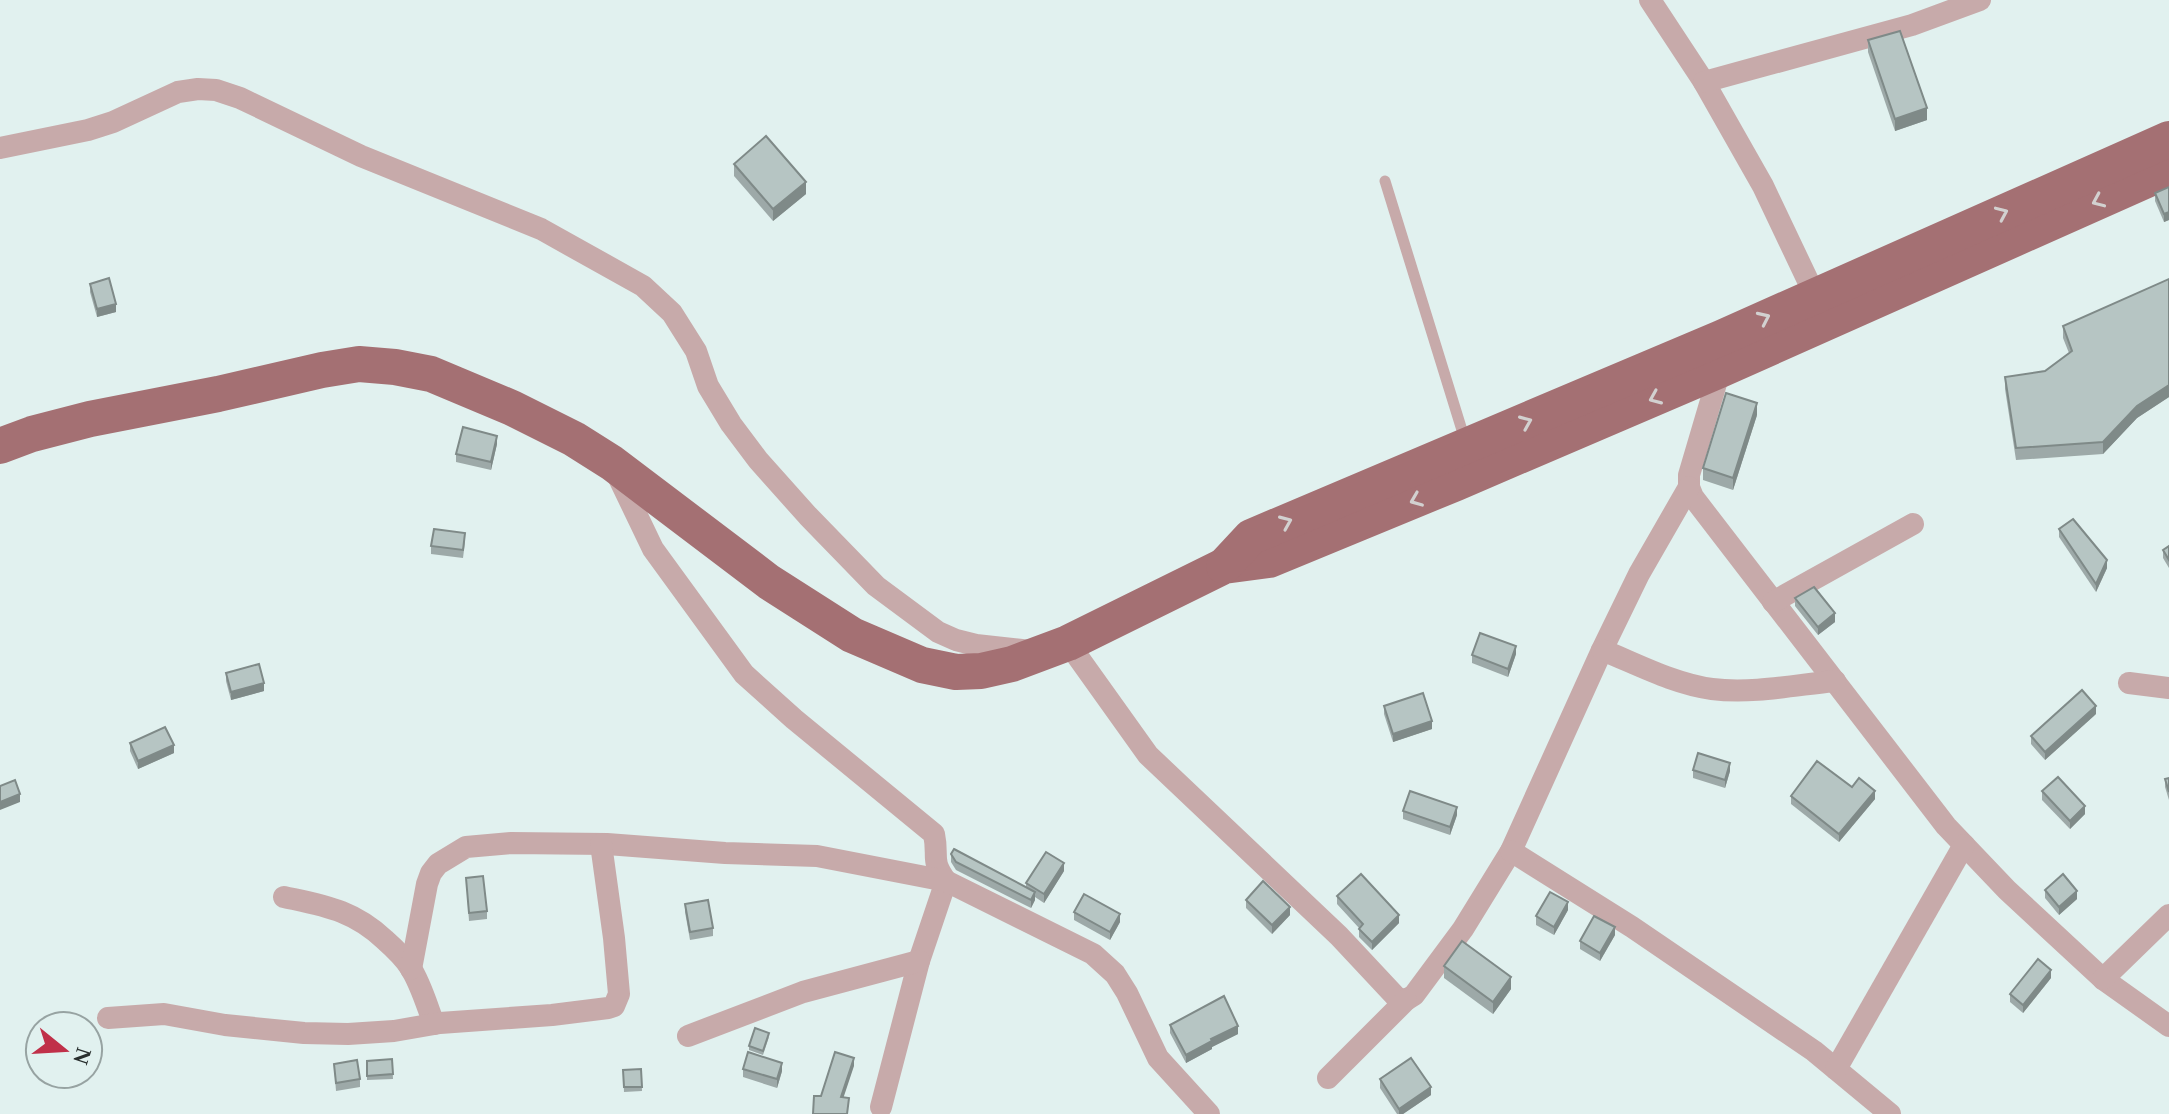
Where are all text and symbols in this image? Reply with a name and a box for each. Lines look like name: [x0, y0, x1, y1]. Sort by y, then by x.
one-way arrow: [2091, 192, 2106, 208]
one-way arrow: [1994, 206, 2008, 222]
one-way arrow: [1756, 312, 1770, 328]
one-way arrow: [1649, 388, 1663, 404]
one-way arrow: [1518, 415, 1532, 431]
one-way arrow: [1410, 490, 1424, 507]
one-way arrow: [1278, 516, 1292, 532]
north arrow: [24, 1010, 104, 1090]
text: N: [68, 1045, 97, 1068]

